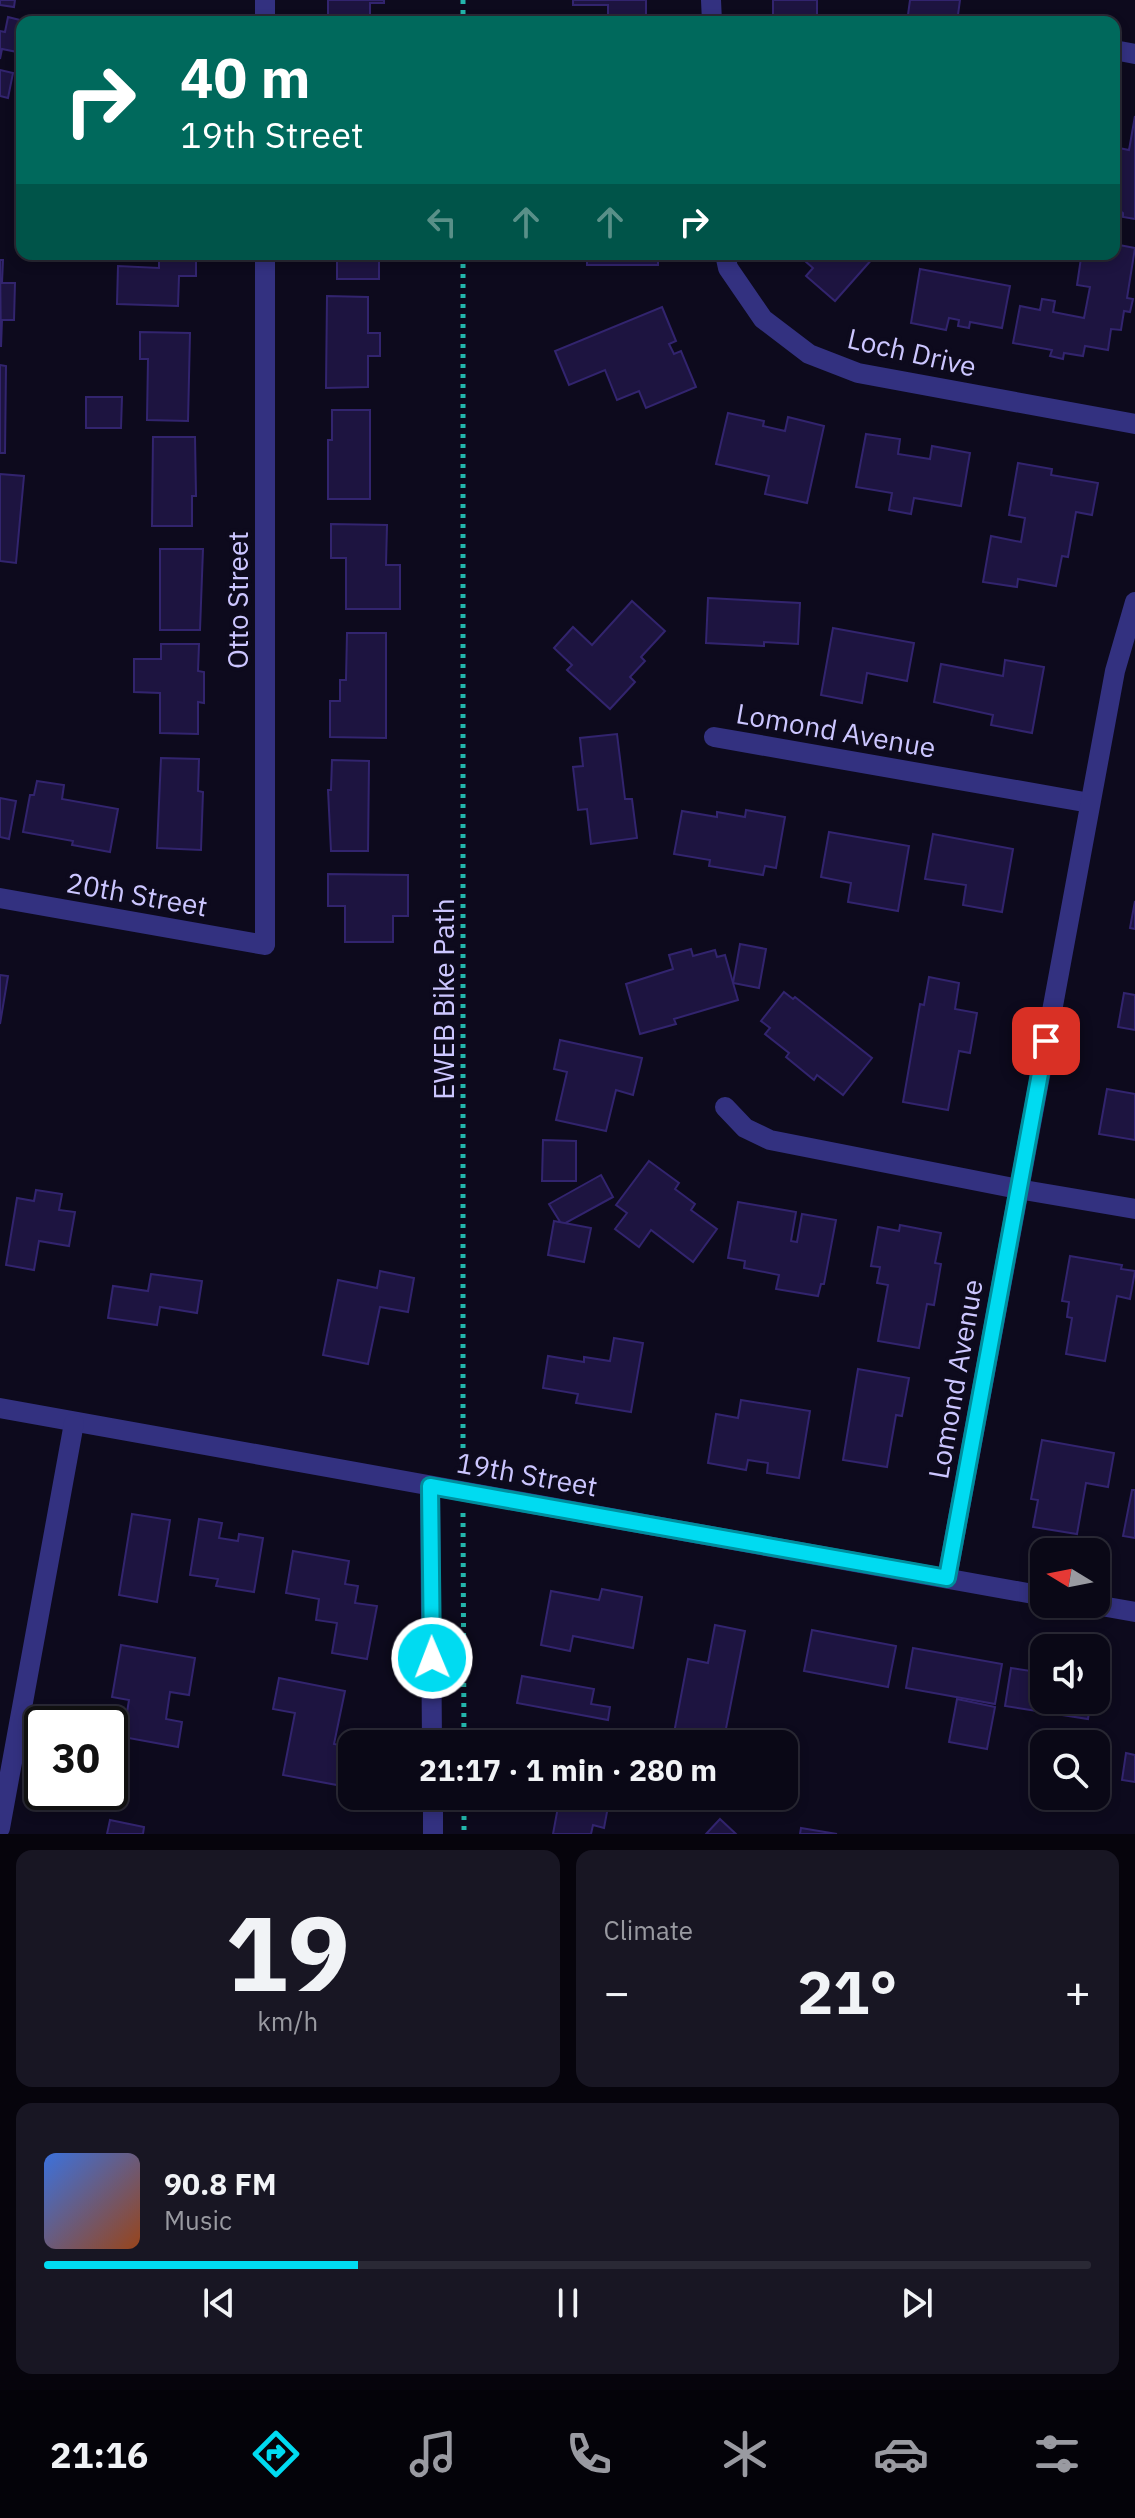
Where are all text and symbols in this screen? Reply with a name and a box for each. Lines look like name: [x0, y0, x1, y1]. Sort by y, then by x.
text: 40 m: [180, 41, 310, 113]
icon: right: [48, 48, 152, 152]
text: 19th Street: [180, 111, 364, 158]
icon: left: [420, 200, 464, 244]
icon: ahead: [504, 200, 548, 244]
icon: ahead: [588, 200, 632, 244]
icon: right: [672, 200, 716, 244]
street label: Loch Drive: [844, 319, 980, 385]
street label: Otto Street: [219, 531, 256, 669]
street label: Lomond Avenue: [733, 694, 939, 766]
street label: 20th Street: [63, 863, 211, 925]
street label: EWEB Bike Path: [425, 898, 462, 1100]
pin: [1012, 1007, 1080, 1075]
icon: arrive: [1024, 1019, 1068, 1063]
street label: Lomond Avenue: [919, 1276, 991, 1482]
street label: 19th Street: [453, 1443, 601, 1505]
north arrow: [1030, 1538, 1110, 1618]
map controls: [1030, 1538, 1110, 1810]
position arrow: [390, 1616, 474, 1700]
button: sound: [1030, 1634, 1110, 1714]
speed limit sign: 30: [24, 1706, 128, 1810]
button: search: [1030, 1730, 1110, 1810]
text: 21:17 · 1 min · 280 m: [419, 1750, 717, 1789]
text: 19: [225, 1884, 350, 2020]
text: Climate: [604, 1913, 693, 1947]
text: 21°: [797, 1952, 897, 2031]
text: −: [604, 1963, 630, 2020]
text: +: [1065, 1963, 1091, 2020]
text: km/h: [257, 2004, 318, 2038]
text: 90.8 FM: [164, 2164, 277, 2203]
text: Music: [164, 2203, 232, 2237]
icon: previous: [197, 2281, 241, 2325]
icon: pause: [546, 2281, 590, 2325]
icon: next: [895, 2281, 939, 2325]
icon: directions: [248, 2426, 304, 2482]
icon: music: [405, 2426, 461, 2482]
icon: phone: [561, 2426, 617, 2482]
icon: climate: [717, 2426, 773, 2482]
icon: car: [873, 2426, 929, 2482]
icon: filters: [1029, 2426, 1085, 2482]
text: 21:16: [50, 2431, 148, 2478]

